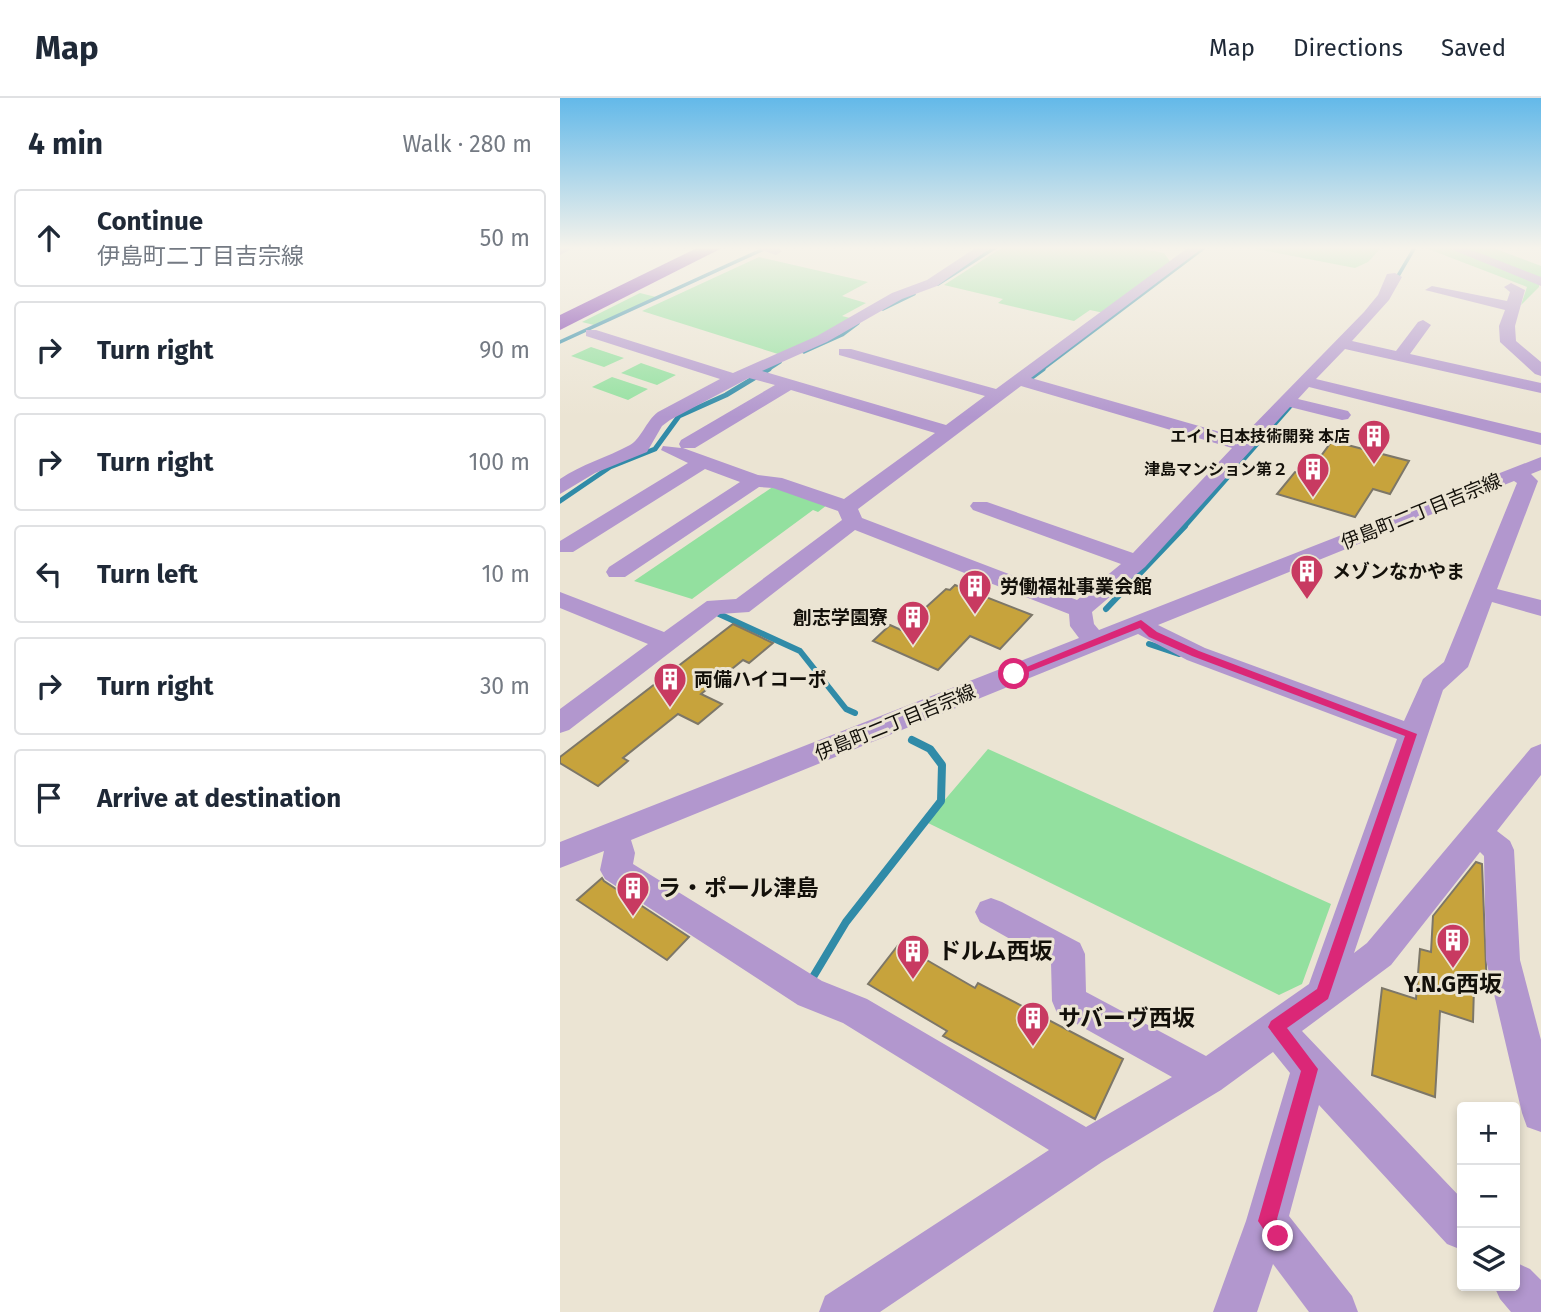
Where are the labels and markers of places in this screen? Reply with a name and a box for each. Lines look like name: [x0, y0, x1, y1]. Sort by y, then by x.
building icon: エイト日本技術開発 本店: [1355, 417, 1393, 466]
place label: エイト日本技術開発 本店: [1170, 427, 1350, 446]
building icon: 津島マンション第２: [1294, 450, 1332, 499]
place label: 津島マンション第２: [1144, 460, 1288, 479]
building icon: メゾンなかやま: [1288, 552, 1326, 601]
place label: メゾンなかやま: [1332, 560, 1465, 583]
building icon: 労働福祉事業会館: [956, 567, 994, 616]
place label: 労働福祉事業会館: [1000, 575, 1152, 598]
building icon: 創志学園寮: [894, 598, 932, 647]
place label: 創志学園寮: [793, 606, 888, 629]
building icon: 両備ハイコーポ: [651, 660, 689, 709]
place label: 両備ハイコーポ: [694, 668, 827, 691]
building icon: ラ・ポール津島: [614, 869, 652, 918]
place label: ラ・ポール津島: [658, 874, 819, 902]
building icon: Y.N.G西坂: [1434, 921, 1472, 970]
building icon: ドルム西坂: [894, 932, 932, 981]
place label: ドルム西坂: [938, 937, 1053, 965]
place label: Y.N.G西坂: [1403, 970, 1502, 998]
building icon: サバーヴ西坂: [1014, 999, 1052, 1048]
place label: サバーヴ西坂: [1058, 1004, 1195, 1032]

